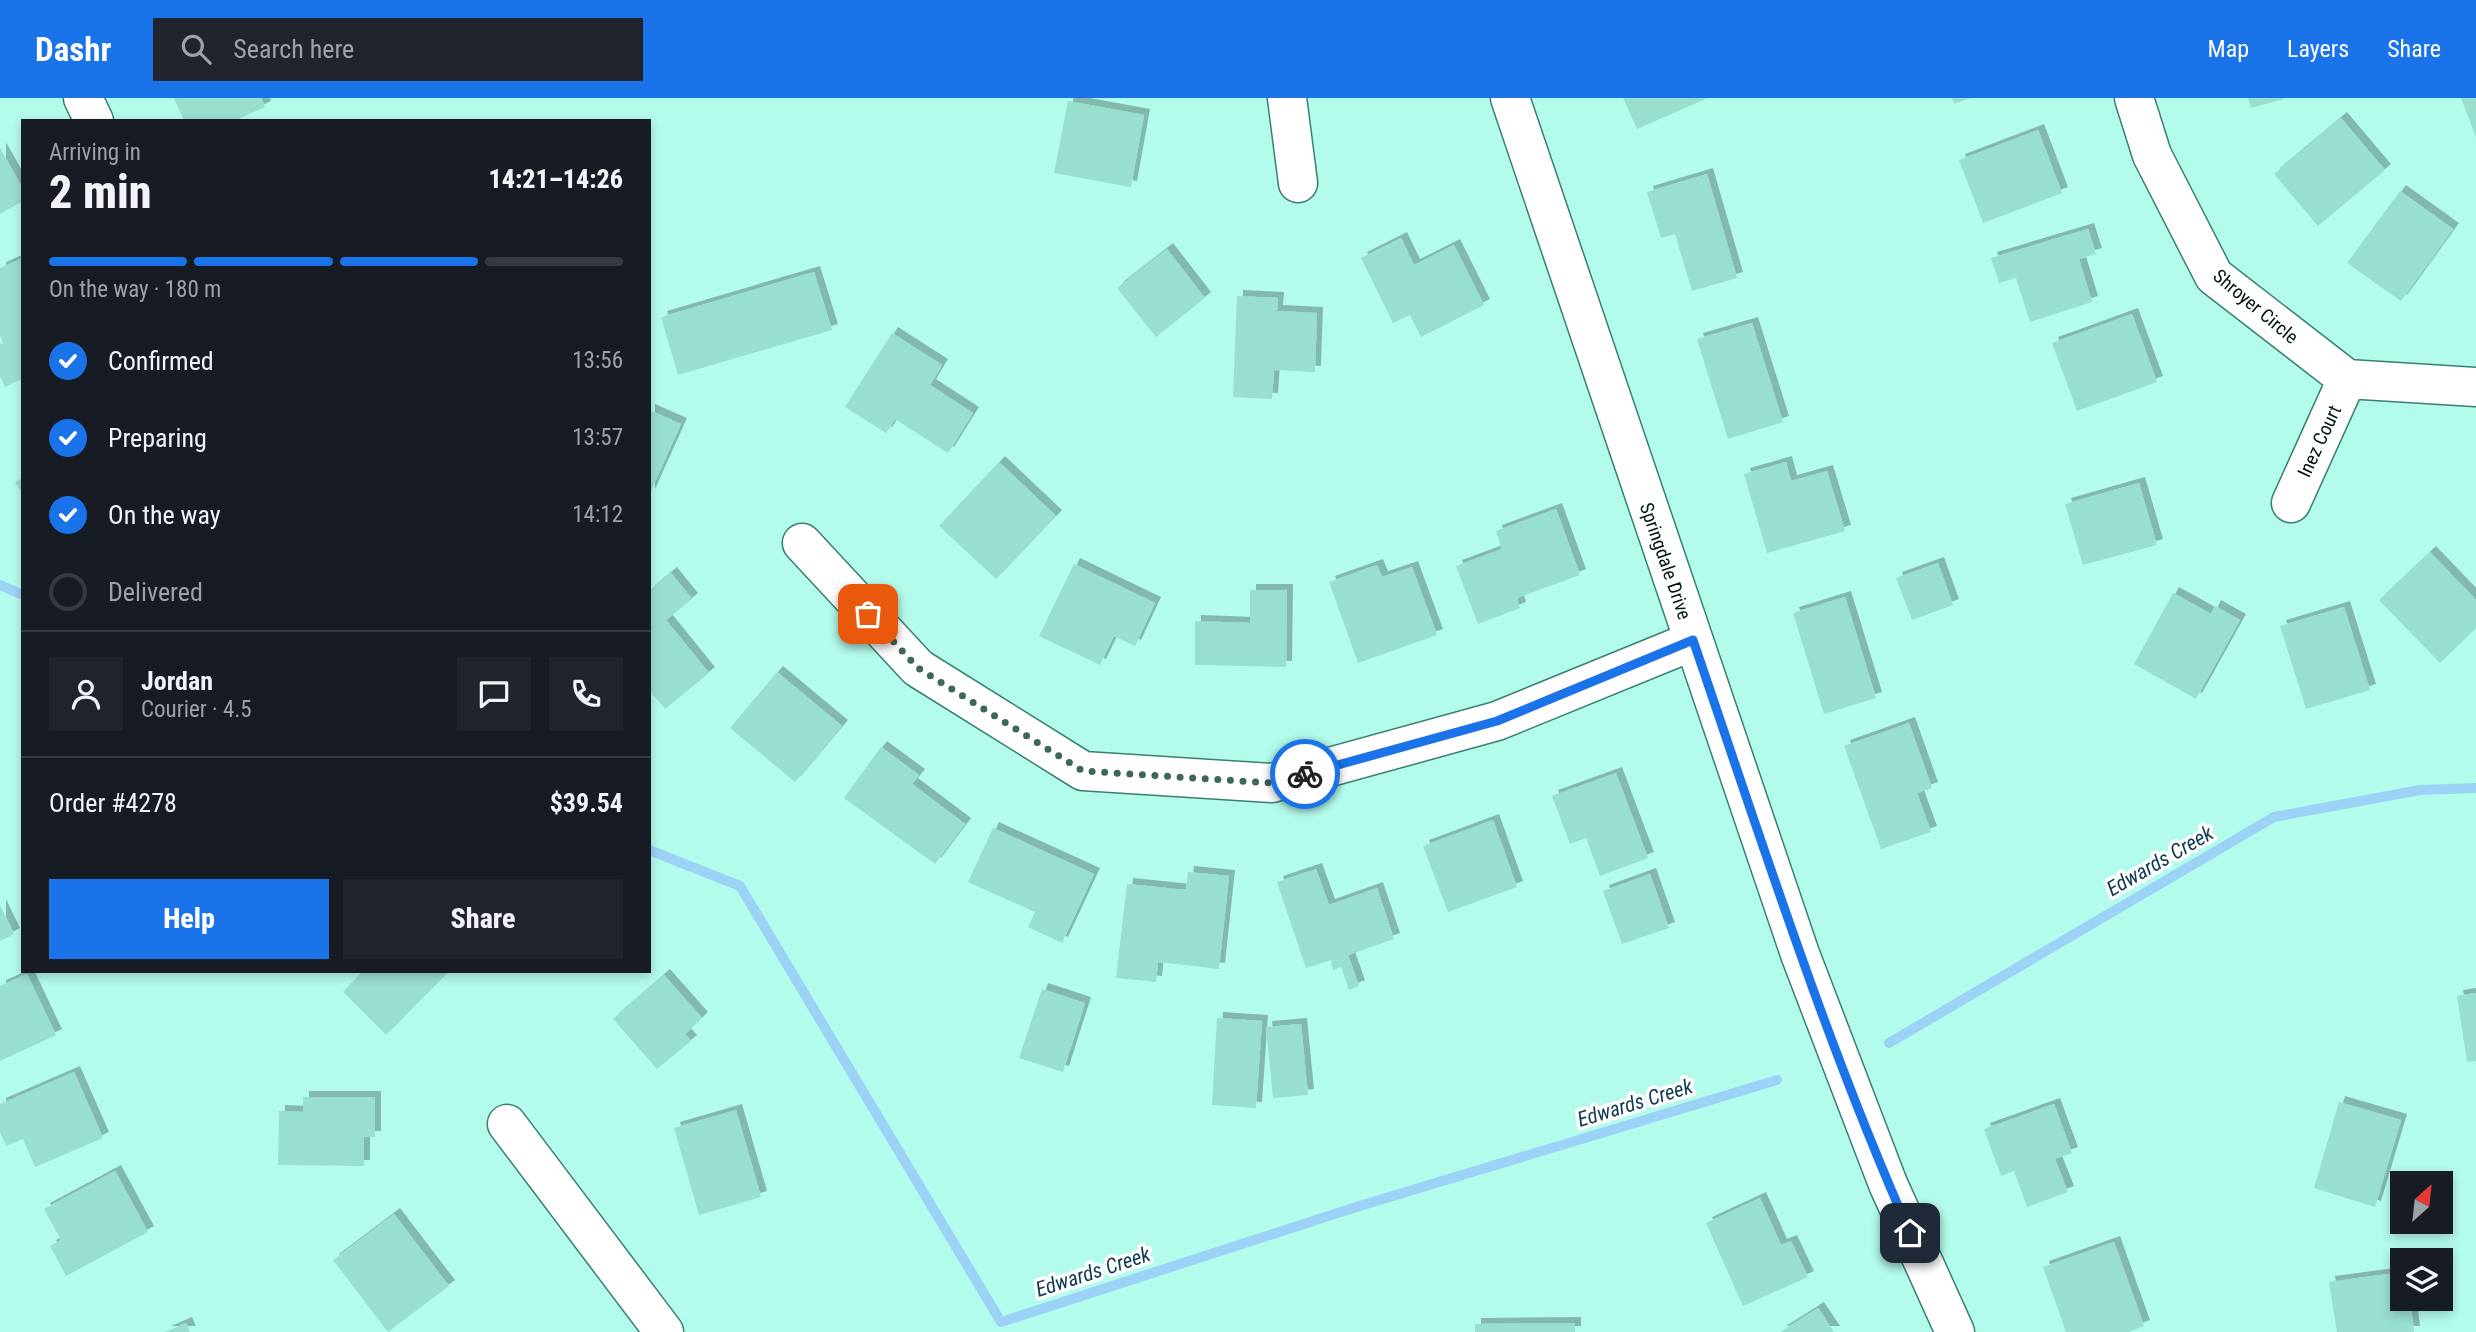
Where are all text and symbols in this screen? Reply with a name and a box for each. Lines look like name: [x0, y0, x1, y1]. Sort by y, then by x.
search box: [153, 18, 643, 81]
text: Dashr: [35, 30, 111, 69]
icon: search: [177, 30, 215, 68]
text: Search here: [233, 34, 354, 64]
text: Map: [2208, 35, 2249, 63]
text: Layers: [2287, 35, 2349, 63]
text: Share: [2387, 35, 2441, 63]
text: Arriving in: [49, 139, 141, 166]
text: 14:21–14:26: [489, 164, 623, 194]
text: 2 min: [49, 165, 152, 219]
street label: Shroyer Circle: [2209, 264, 2303, 349]
text: On the way · 180 m: [49, 276, 221, 303]
icon: check: [49, 342, 87, 380]
text: Confirmed: [108, 346, 214, 376]
text: 13:56: [572, 347, 623, 374]
street label: Inez Court: [2293, 401, 2346, 481]
icon: check: [49, 419, 87, 457]
text: Preparing: [108, 423, 207, 453]
text: 13:57: [572, 424, 623, 451]
icon: check: [49, 496, 87, 534]
text: On the way: [108, 500, 221, 530]
street label: Springdale Drive: [1635, 500, 1696, 623]
text: 14:12: [572, 501, 623, 528]
text: Delivered: [108, 577, 203, 607]
pin: [838, 584, 898, 644]
icon: bag: [849, 595, 887, 633]
button: person: [49, 657, 123, 731]
button: chat: [457, 657, 531, 731]
button: phone: [549, 657, 623, 731]
text: Jordan: [141, 666, 213, 696]
text: Courier · 4.5: [141, 696, 252, 723]
courier: [1270, 739, 1340, 809]
icon: bike: [1286, 755, 1324, 793]
text: Order #4278: [49, 788, 177, 818]
text: $39.54: [550, 788, 623, 818]
water label: Edwards Creek: [2102, 820, 2218, 901]
button: Help: [49, 879, 329, 959]
button: Share: [343, 879, 623, 959]
water label: Edwards Creek: [1575, 1074, 1696, 1132]
north arrow: [2390, 1171, 2454, 1234]
map controls: [2390, 1171, 2453, 1311]
pin: [1880, 1203, 1940, 1263]
icon: home: [1891, 1214, 1929, 1252]
water label: Edwards Creek: [1033, 1242, 1154, 1302]
button: layers: [2390, 1248, 2453, 1311]

